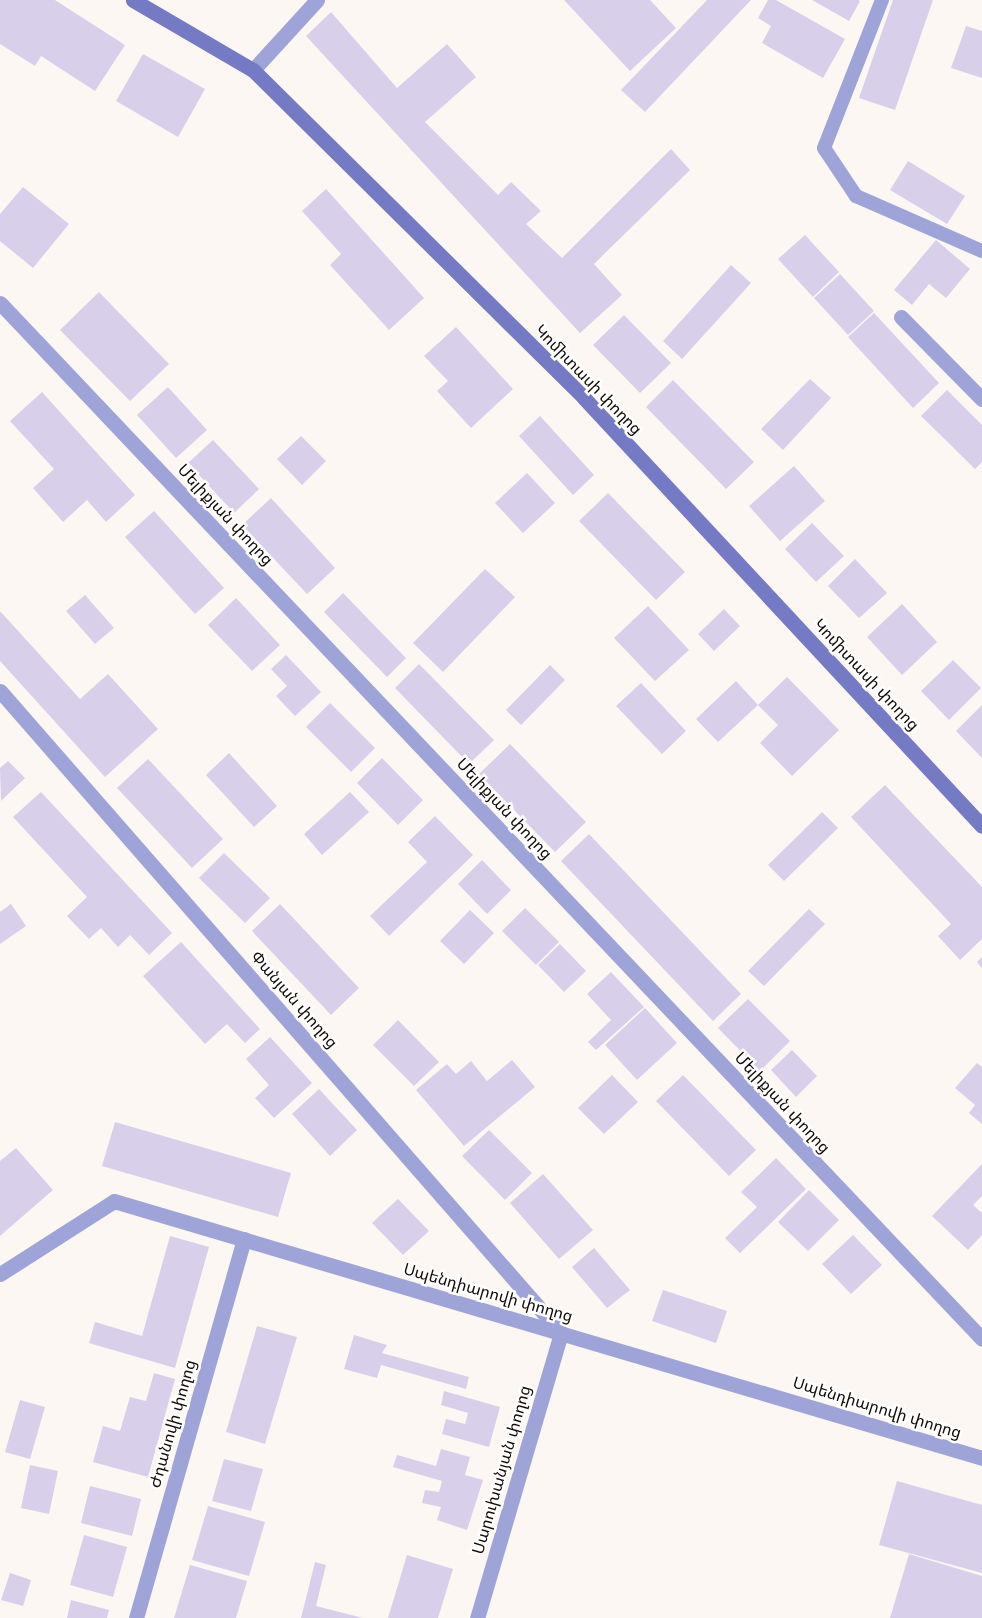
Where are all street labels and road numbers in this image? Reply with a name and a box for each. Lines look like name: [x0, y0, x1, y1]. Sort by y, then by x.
street label: Կոմիտասի փողոց: [530, 321, 646, 439]
street label: Մելիքյան փողոց: [173, 460, 277, 570]
street label: Կոմիտասի փողոց: [809, 615, 923, 735]
street label: Մելիքյան փողոց: [452, 754, 556, 864]
street label: Փանյան փողոց: [247, 948, 341, 1052]
street label: Մելիքյան փողոց: [730, 1048, 834, 1158]
street label: Սպենդիարովի փողոց: [401, 1260, 575, 1326]
street label: Ժդանովի փողոց: [146, 1358, 200, 1490]
street label: Սպենդիարովի փողոց: [790, 1373, 964, 1443]
street label: Սարուխանյան փողոց: [469, 1383, 535, 1557]

